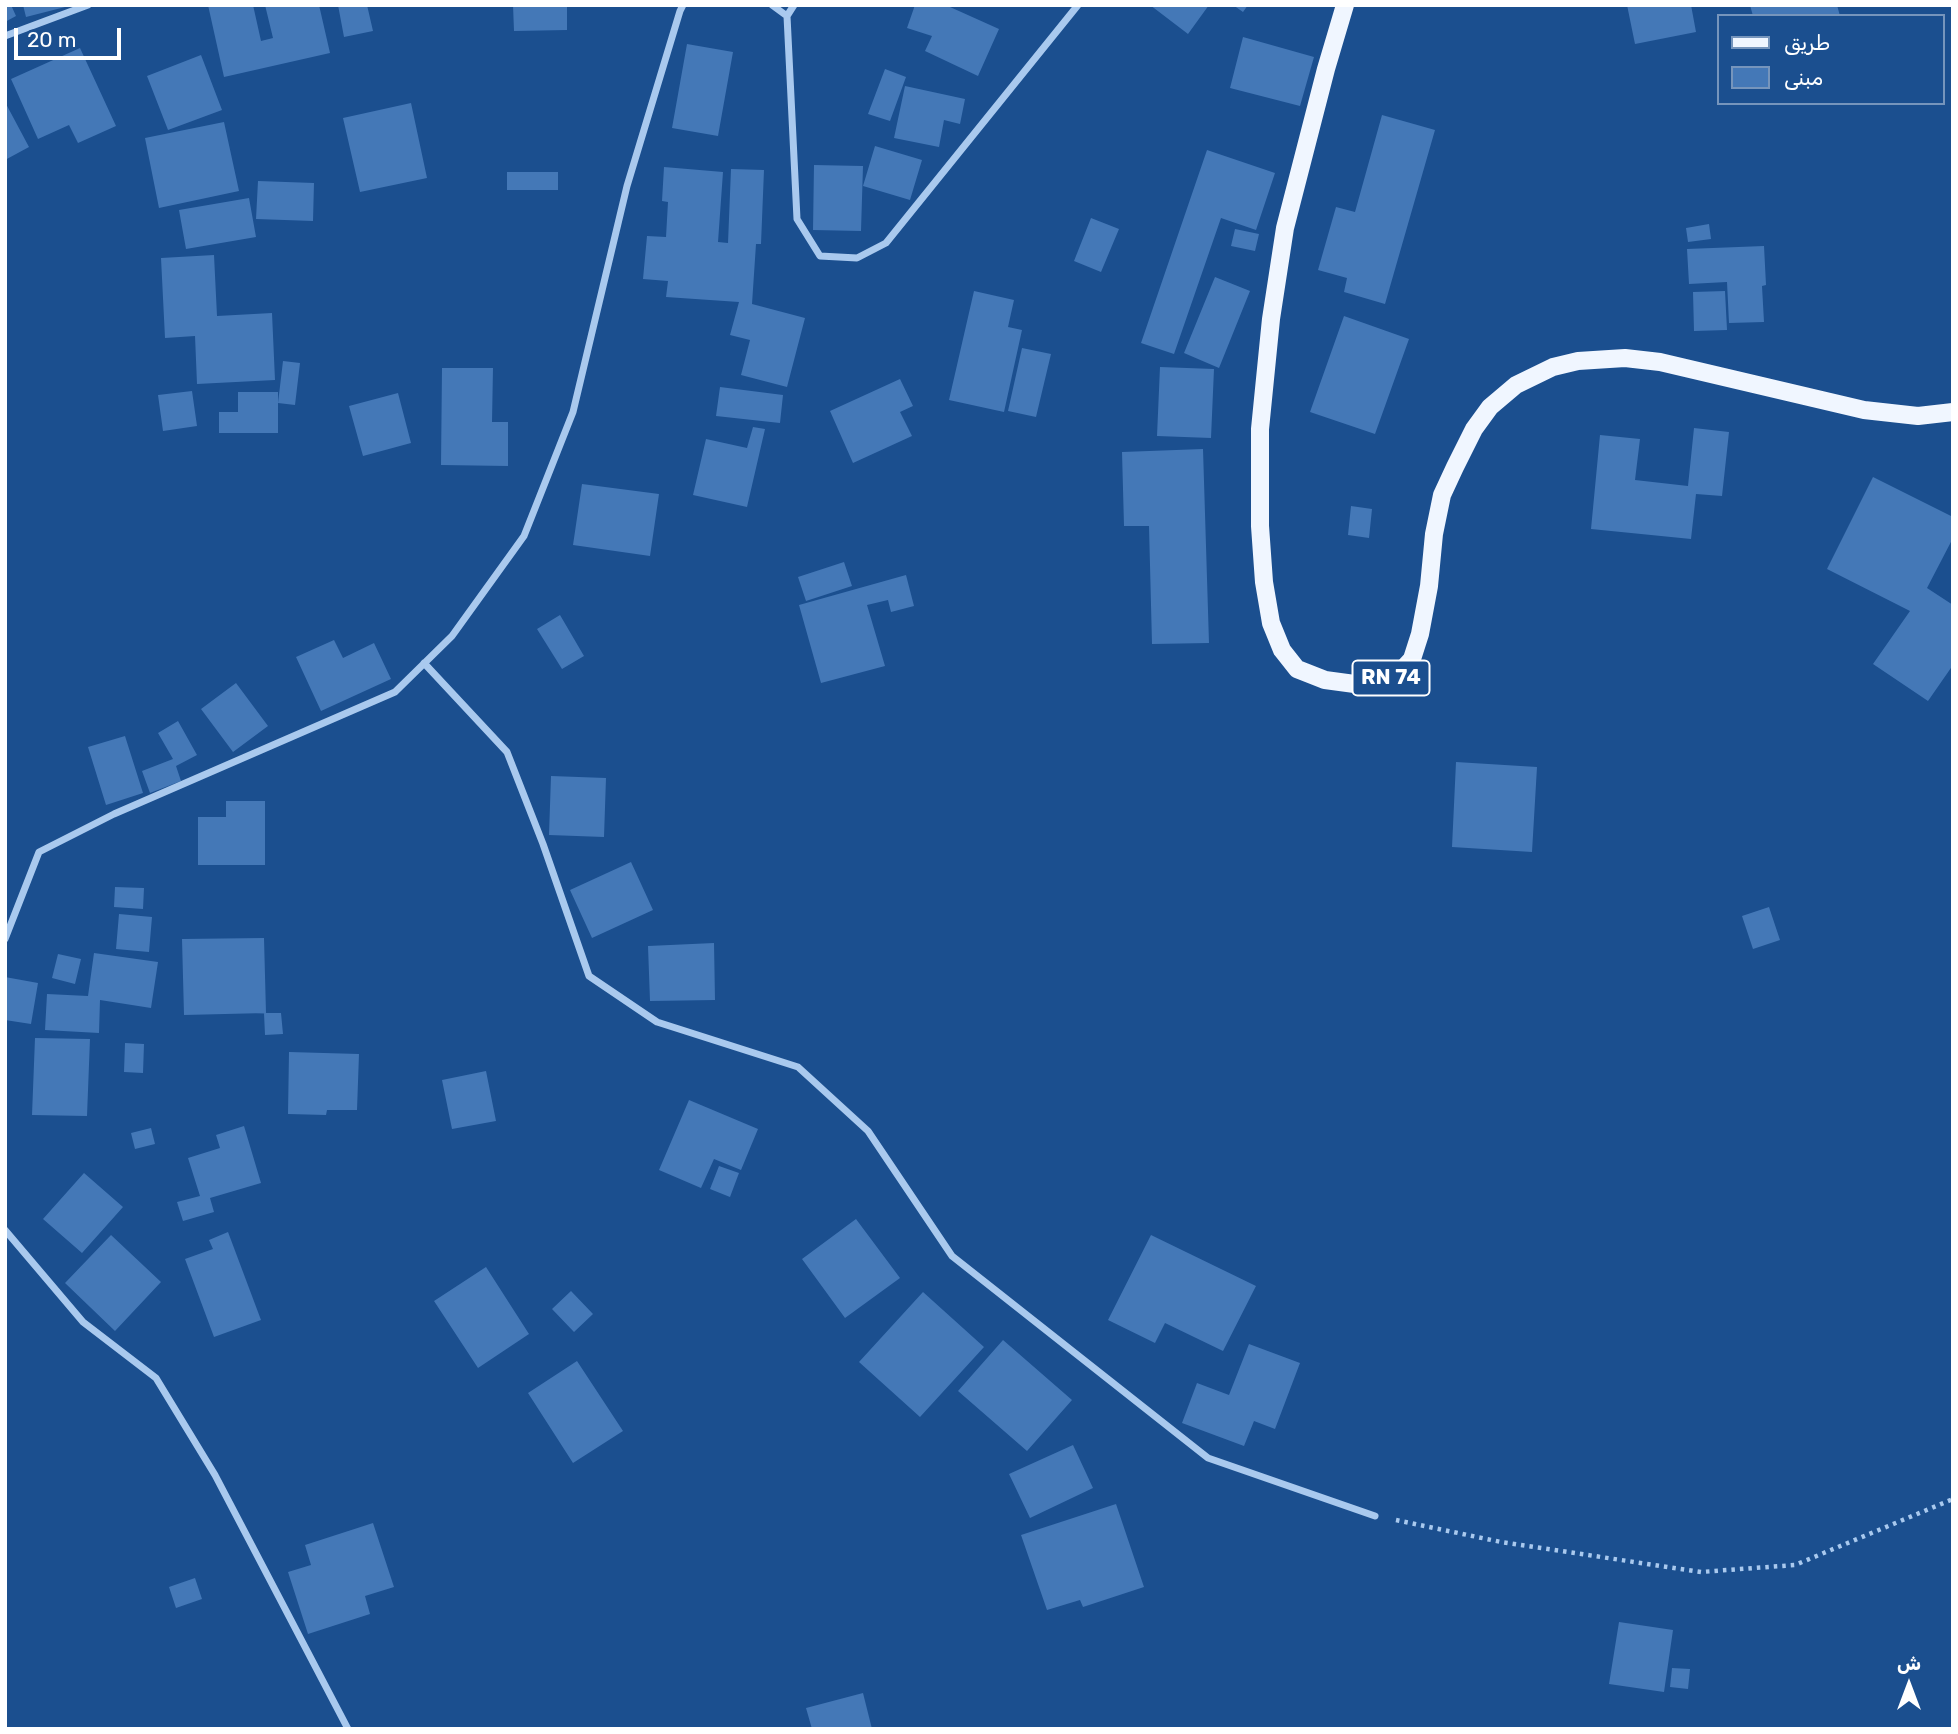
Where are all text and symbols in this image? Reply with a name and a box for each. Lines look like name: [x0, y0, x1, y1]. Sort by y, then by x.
scale bar: [18, 14, 124, 58]
legend: [1716, 14, 1944, 105]
text: 20 m: [27, 27, 76, 52]
text: طريق: [1784, 30, 1830, 55]
text: مبنى: [1784, 65, 1823, 90]
road number: RN 74: [1352, 660, 1430, 696]
north arrow: [1874, 1650, 1944, 1720]
text: ش: [1897, 1652, 1921, 1675]

